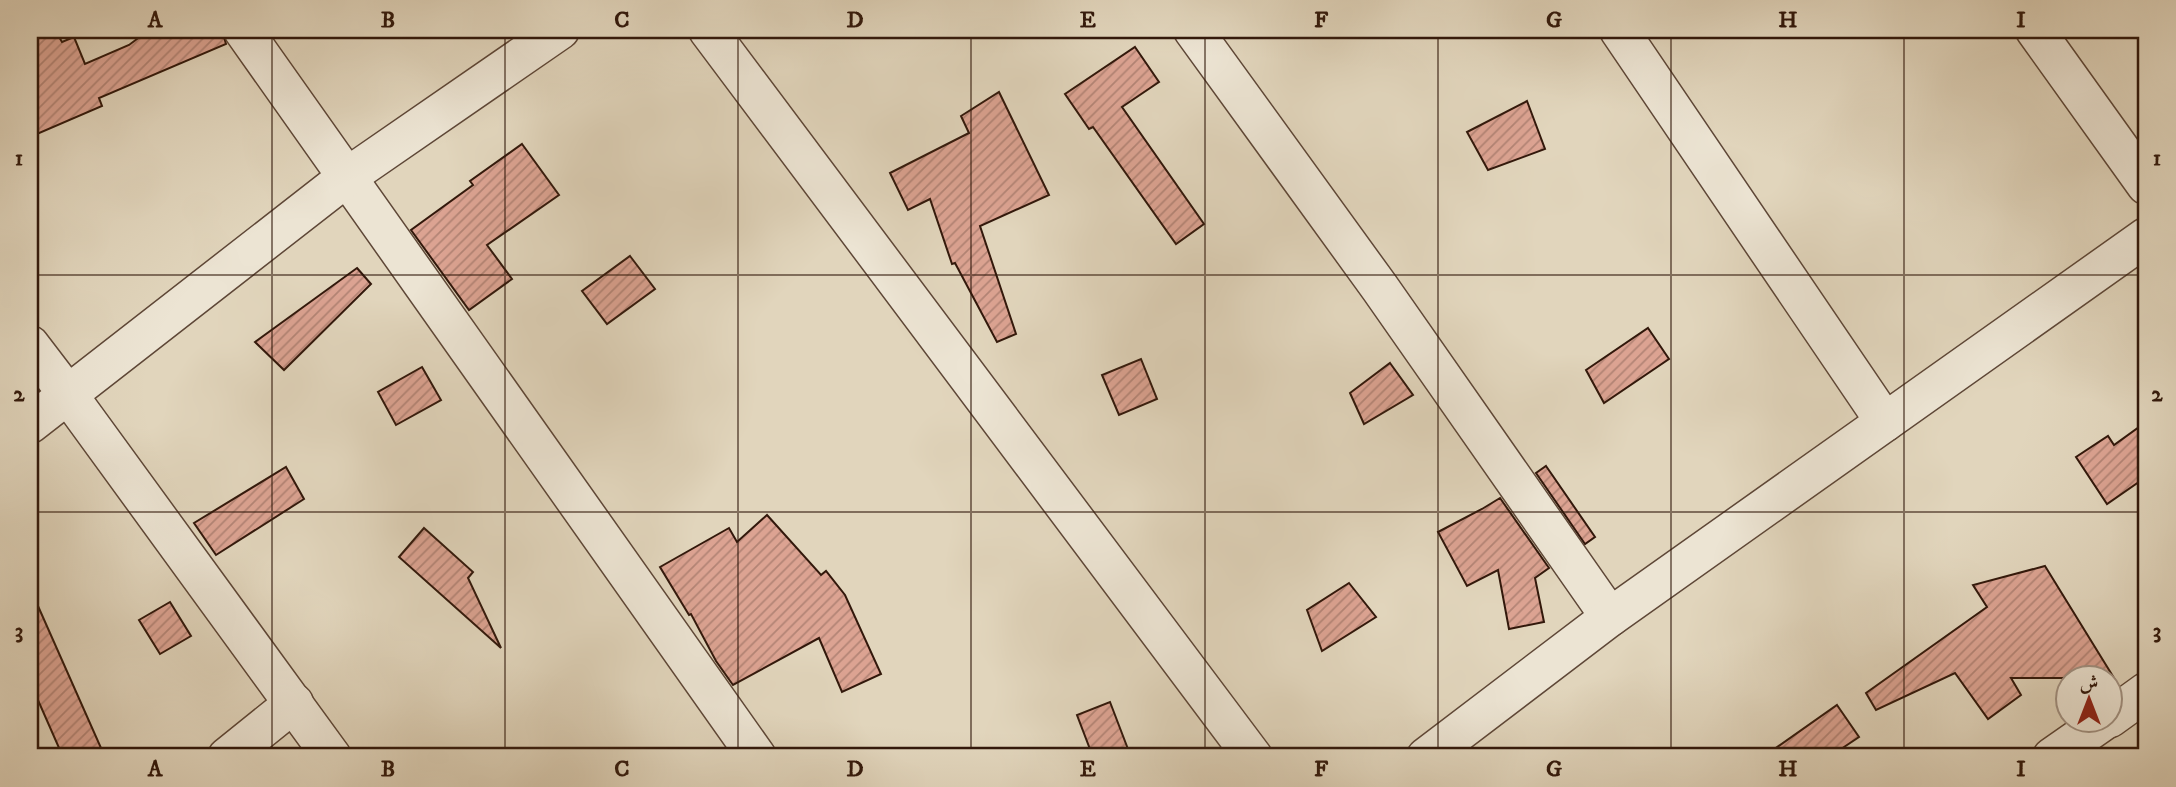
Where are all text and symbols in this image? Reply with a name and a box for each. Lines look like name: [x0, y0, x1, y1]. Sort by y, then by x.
text: A: [147, 6, 164, 35]
text: B: [381, 6, 395, 35]
text: C: [614, 6, 630, 35]
text: D: [846, 6, 864, 35]
text: E: [1080, 6, 1096, 35]
text: F: [1314, 6, 1329, 35]
text: G: [1546, 6, 1562, 35]
text: H: [1778, 6, 1798, 35]
text: I: [2016, 6, 2026, 35]
text: 1: [15, 144, 23, 173]
text: 1: [2153, 144, 2161, 173]
text: 2: [13, 380, 25, 409]
text: 2: [2151, 380, 2163, 409]
text: 3: [15, 617, 23, 646]
text: 3: [2153, 617, 2161, 646]
north arrow: [2054, 664, 2124, 734]
text: ش: [2080, 672, 2098, 695]
text: A: [147, 755, 164, 784]
text: B: [381, 755, 395, 784]
text: C: [614, 755, 630, 784]
text: D: [846, 755, 864, 784]
text: E: [1080, 755, 1096, 784]
text: F: [1314, 755, 1329, 784]
text: G: [1546, 755, 1562, 784]
text: H: [1778, 755, 1798, 784]
text: I: [2016, 755, 2026, 784]

